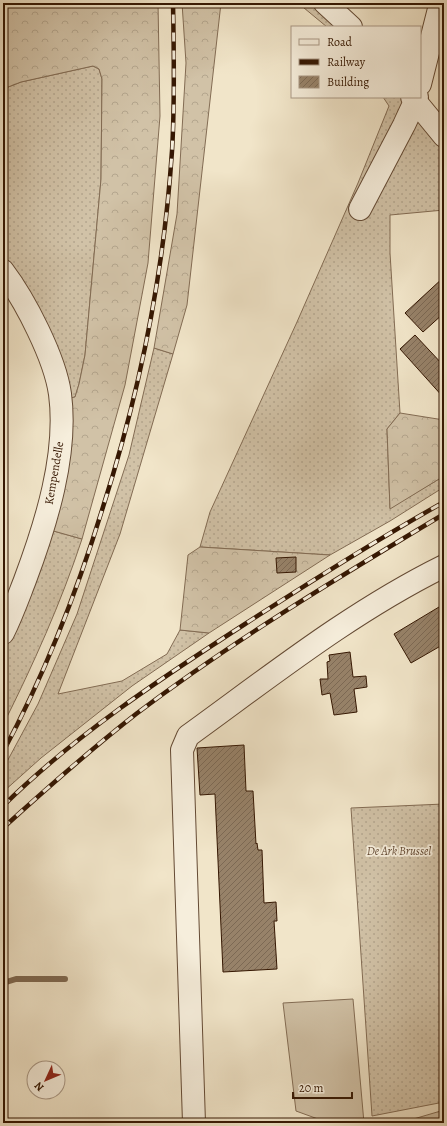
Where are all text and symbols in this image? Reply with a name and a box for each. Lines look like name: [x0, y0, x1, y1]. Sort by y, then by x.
legend: [291, 26, 421, 98]
text: Road: [327, 34, 353, 50]
text: Railway: [327, 54, 366, 70]
text: Building: [327, 74, 369, 90]
street label: Kempendelle: [41, 440, 67, 506]
park label: De Ark Brussel: [367, 843, 431, 859]
north arrow: [26, 1060, 66, 1100]
scale bar: [293, 1074, 352, 1100]
text: N: [31, 1079, 47, 1095]
text: 20 m: [299, 1080, 323, 1096]

